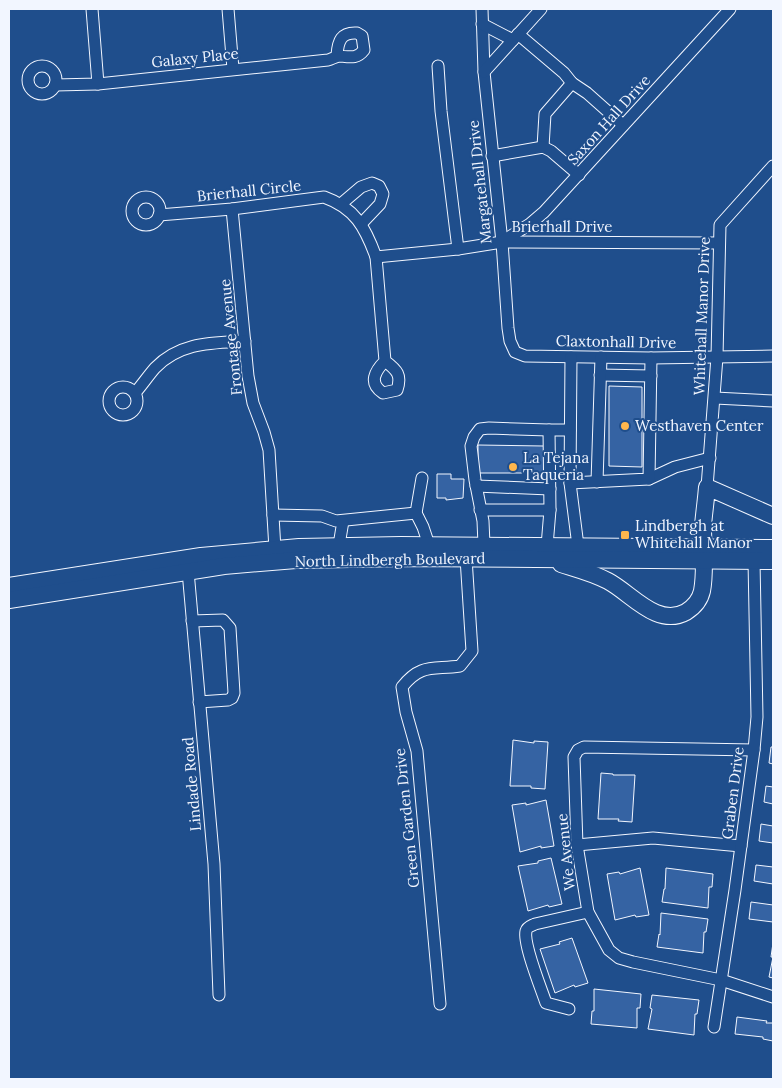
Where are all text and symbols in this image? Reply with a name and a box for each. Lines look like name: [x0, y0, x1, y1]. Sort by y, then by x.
street label: Galaxy Place: [150, 43, 240, 72]
street label: Saxon Hall Drive: [563, 71, 654, 169]
street label: Margatehall Drive: [464, 119, 495, 245]
street label: Brierhall Circle: [196, 176, 302, 205]
street label: Brierhall Drive: [512, 217, 612, 236]
street label: Whitehall Manor Drive: [689, 236, 714, 396]
street label: Frontage Avenue: [215, 278, 246, 396]
street label: Claxtonhall Drive: [556, 331, 676, 352]
place label: Westhaven Center: [635, 416, 764, 435]
marker: Westhaven Center: [619, 420, 631, 432]
place label: La Tejana Taqueria: [523, 448, 589, 484]
marker: La Tejana Taqueria: [507, 461, 519, 473]
place label: Lindbergh at Whitehall Manor: [635, 516, 753, 552]
marker: Lindbergh at Whitehall Manor: [619, 529, 631, 541]
street label: North Lindbergh Boulevard: [294, 548, 486, 571]
street label: Lindade Road: [178, 736, 205, 832]
street label: Graben Drive: [717, 746, 748, 840]
street label: Green Garden Drive: [390, 747, 423, 889]
street label: We Avenue: [552, 813, 579, 891]

